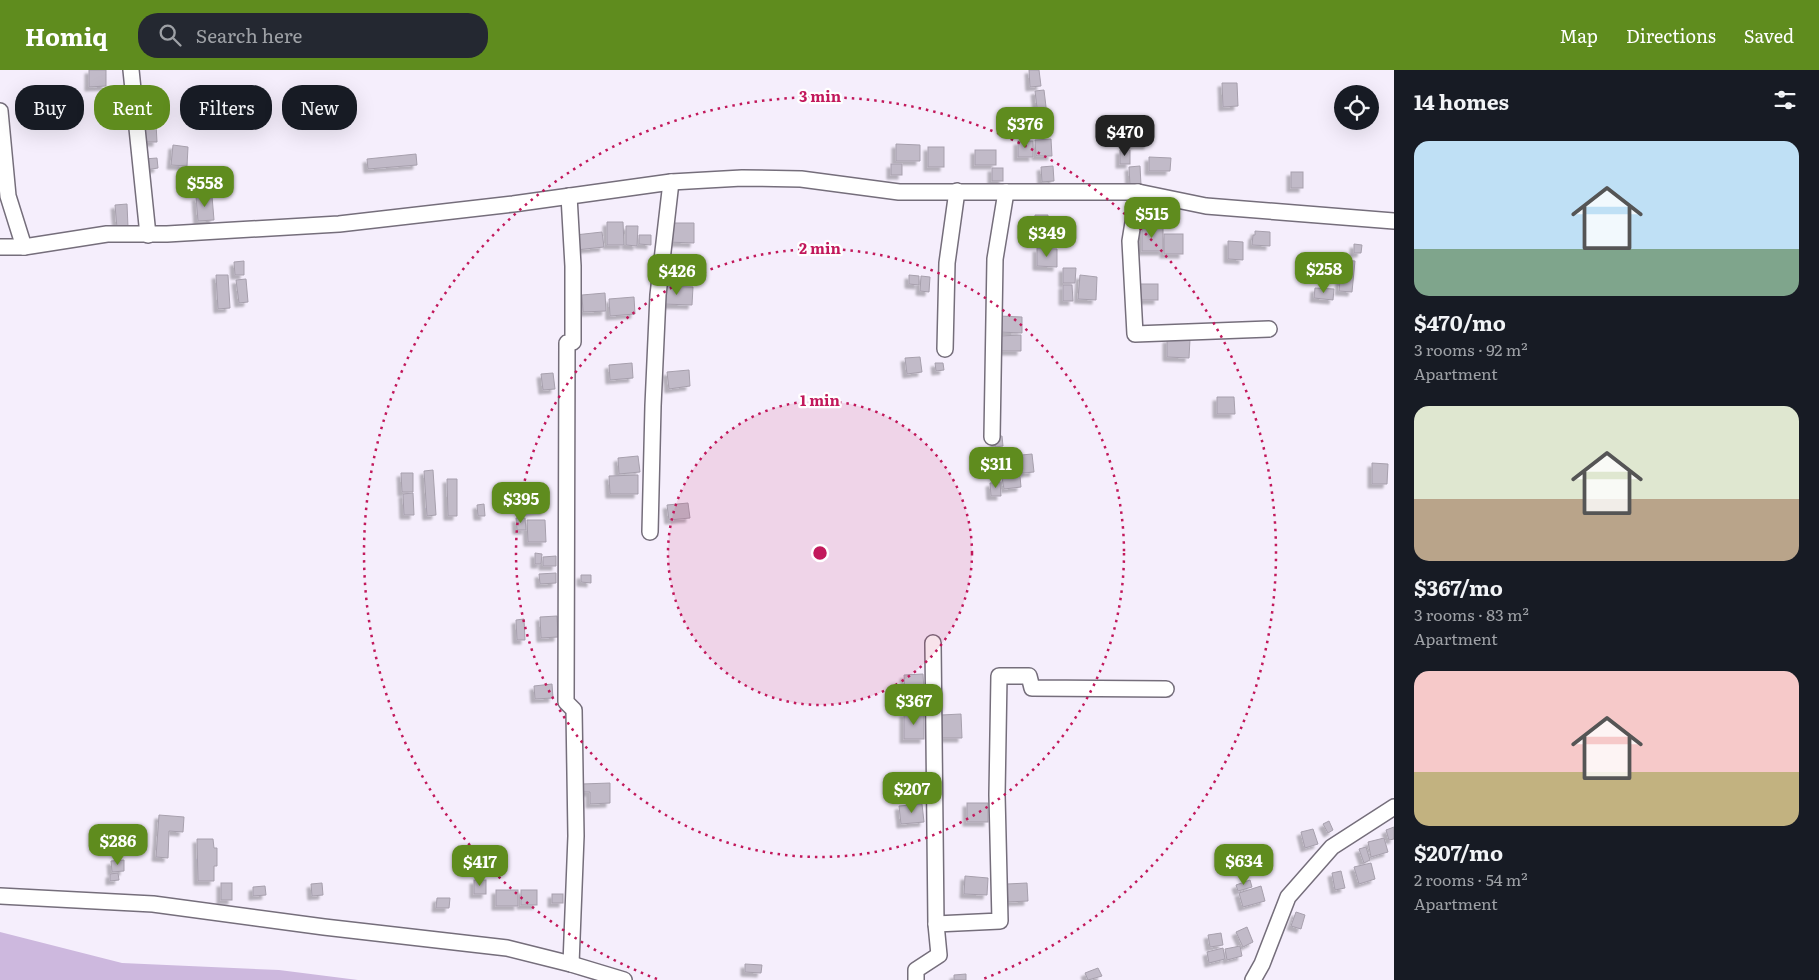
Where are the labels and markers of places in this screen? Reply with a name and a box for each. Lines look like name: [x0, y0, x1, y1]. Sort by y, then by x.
pin: $376: [995, 106, 1055, 149]
pin: $470: [1095, 114, 1155, 157]
pin: $558: [175, 166, 235, 208]
pin: $515: [1122, 196, 1182, 239]
pin: $349: [1017, 216, 1077, 258]
pin: $258: [1294, 252, 1354, 294]
pin: $426: [647, 254, 707, 296]
pin: $311: [966, 446, 1026, 489]
pin: $395: [491, 482, 551, 524]
centre of rings: [811, 544, 829, 562]
pin: $367: [884, 684, 944, 726]
pin: $207: [882, 772, 942, 814]
pin: $286: [88, 824, 148, 866]
pin: $417: [450, 844, 510, 887]
pin: $634: [1214, 844, 1274, 886]

